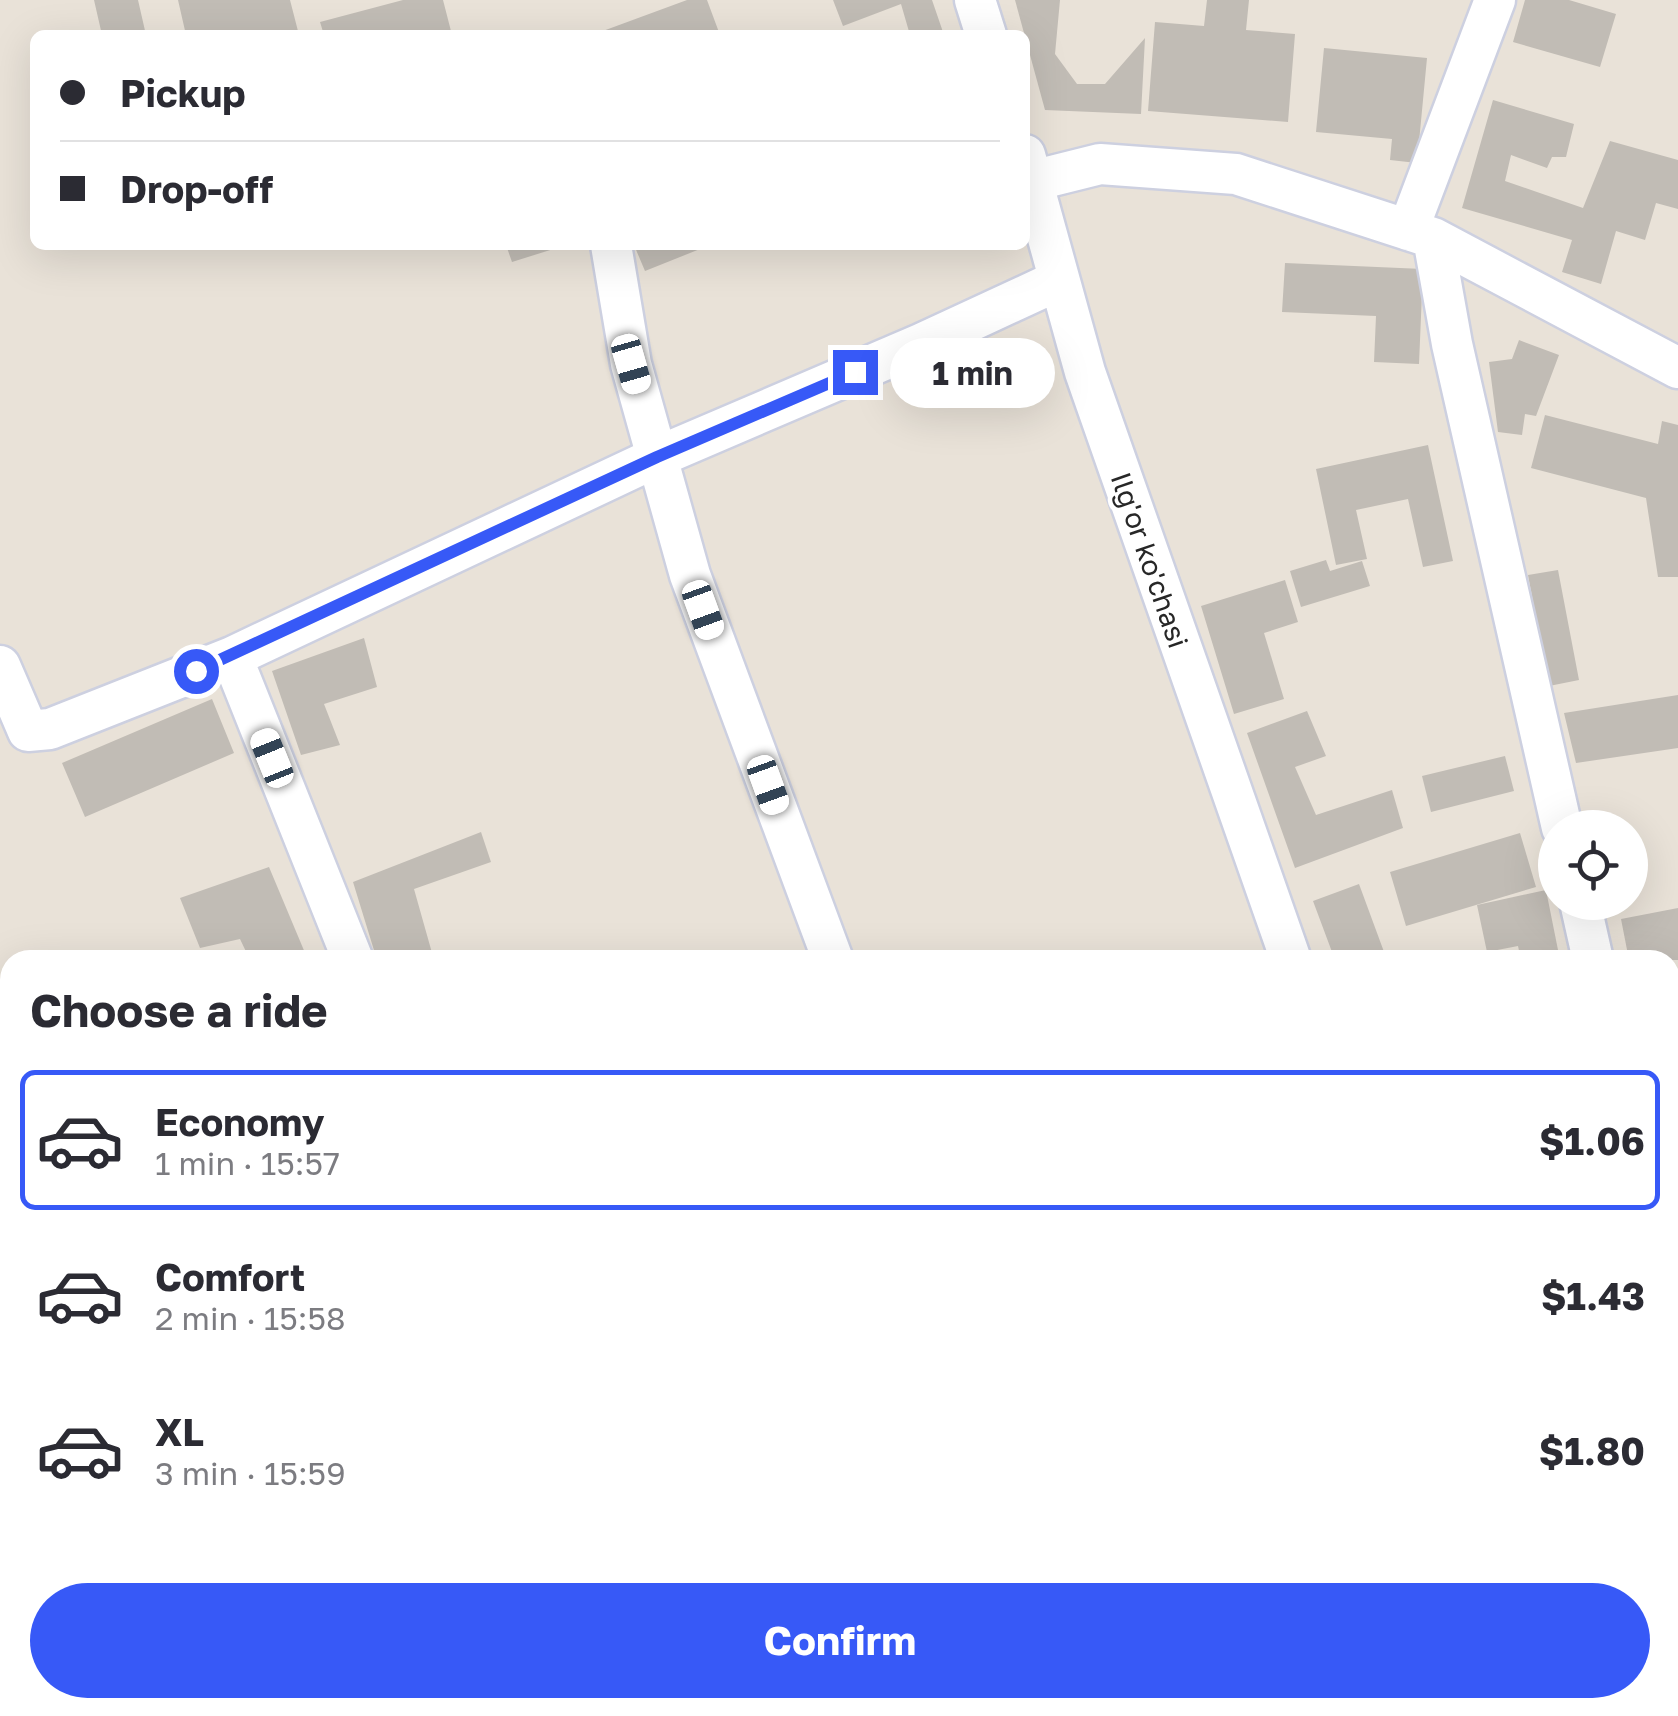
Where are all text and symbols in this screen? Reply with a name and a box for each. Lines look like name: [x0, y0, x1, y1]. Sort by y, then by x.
text: Pickup: [120, 70, 246, 115]
text: Drop-off: [120, 166, 273, 211]
car: [608, 331, 654, 397]
callout: 1 min: [890, 337, 1055, 407]
route end: [833, 350, 878, 395]
text: 1 min: [932, 354, 1013, 392]
street label: Ilg'or ko'chasi: [1105, 468, 1195, 652]
car: [679, 577, 727, 643]
route start: [174, 649, 219, 694]
car: [247, 725, 297, 791]
car: [744, 752, 792, 818]
map controls: [1538, 810, 1648, 920]
button: locate: [1538, 810, 1648, 920]
text: Choose a ride: [30, 983, 328, 1037]
icon: car: [35, 1095, 125, 1185]
text: Economy: [155, 1099, 324, 1144]
text: $1.06: [1539, 1118, 1645, 1163]
text: 1 min · 15:57: [155, 1144, 340, 1182]
icon: car: [35, 1250, 125, 1340]
text: Comfort: [155, 1254, 305, 1299]
text: $1.43: [1541, 1273, 1645, 1318]
text: 2 min · 15:58: [155, 1299, 346, 1337]
icon: car: [35, 1405, 125, 1495]
text: XL: [155, 1409, 204, 1454]
text: $1.80: [1539, 1428, 1645, 1473]
text: 3 min · 15:59: [155, 1454, 346, 1492]
button: Confirm: [30, 1583, 1650, 1698]

